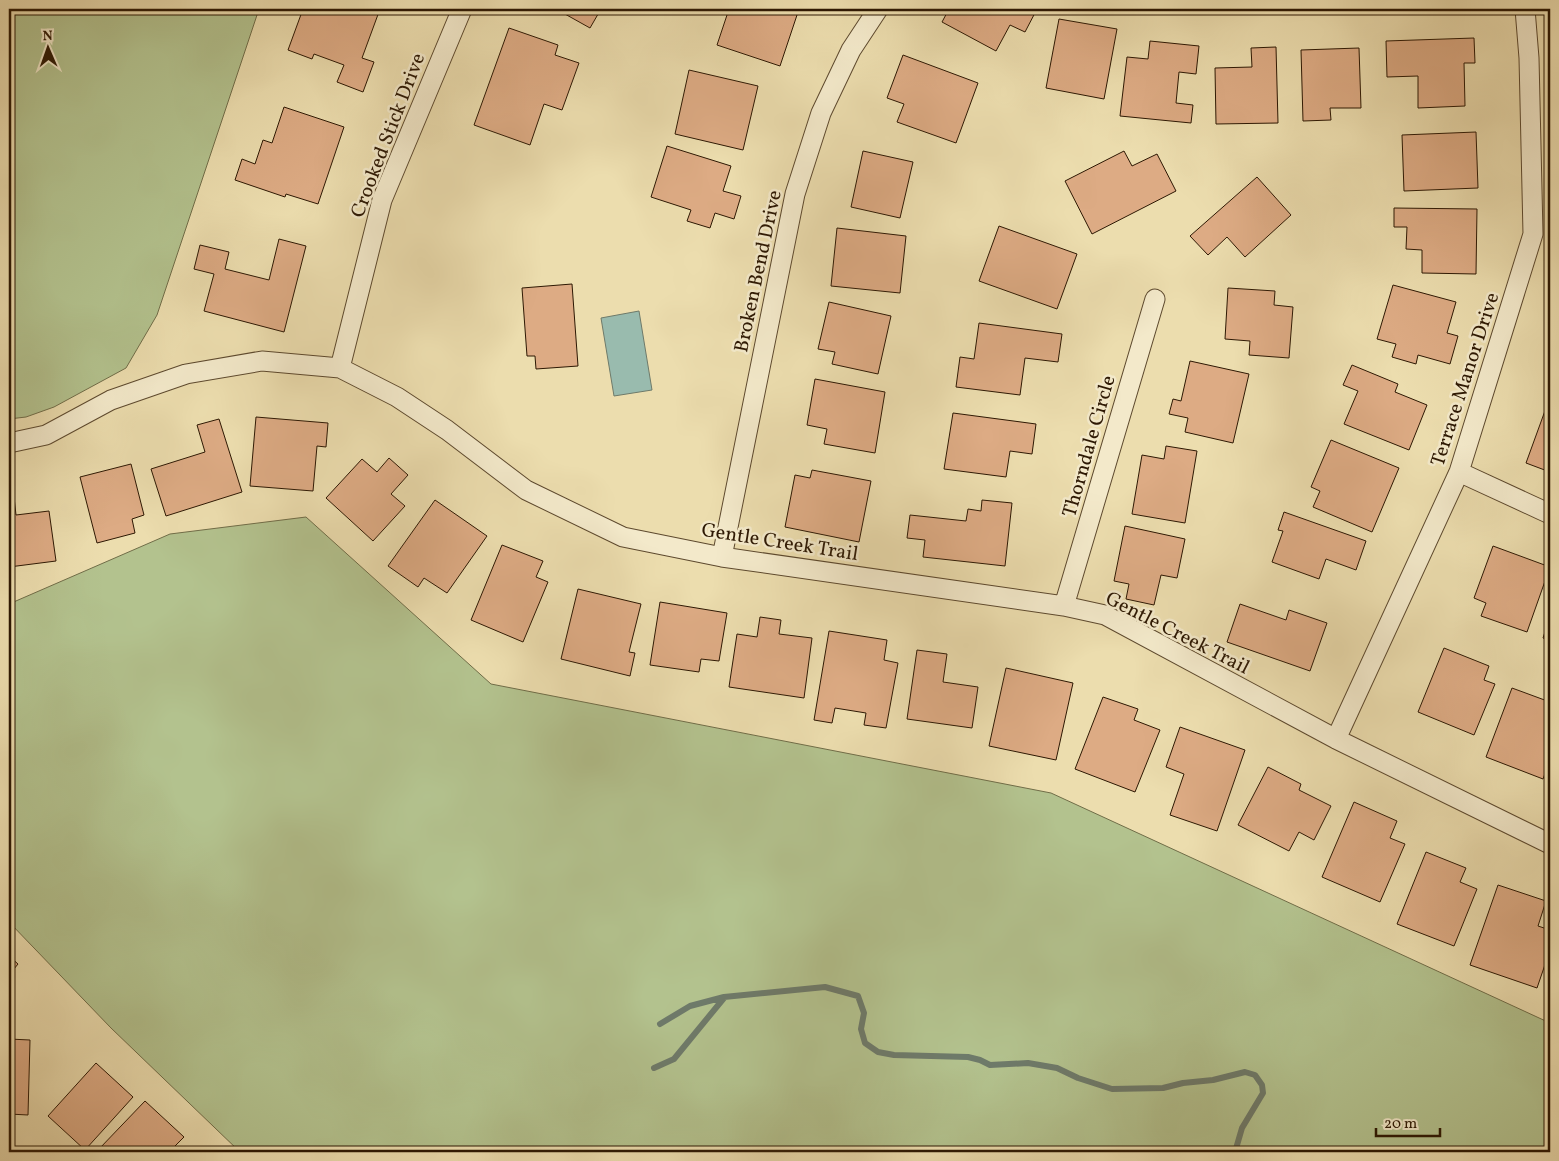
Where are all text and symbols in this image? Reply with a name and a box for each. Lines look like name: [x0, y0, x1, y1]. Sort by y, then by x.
north arrow: [22, 22, 72, 72]
text: N: [42, 27, 53, 46]
street label: Crooked Stick Drive: [345, 49, 433, 222]
street label: Broken Bend Drive: [728, 188, 790, 355]
street label: Terrace Manor Drive: [1425, 289, 1507, 470]
street label: Thorndale Circle: [1056, 372, 1124, 521]
street label: Gentle Creek Trail: [699, 517, 860, 569]
street label: Gentle Creek Trail: [1100, 585, 1254, 682]
scale bar: [1376, 1106, 1440, 1138]
text: 20 m: [1384, 1114, 1417, 1135]

